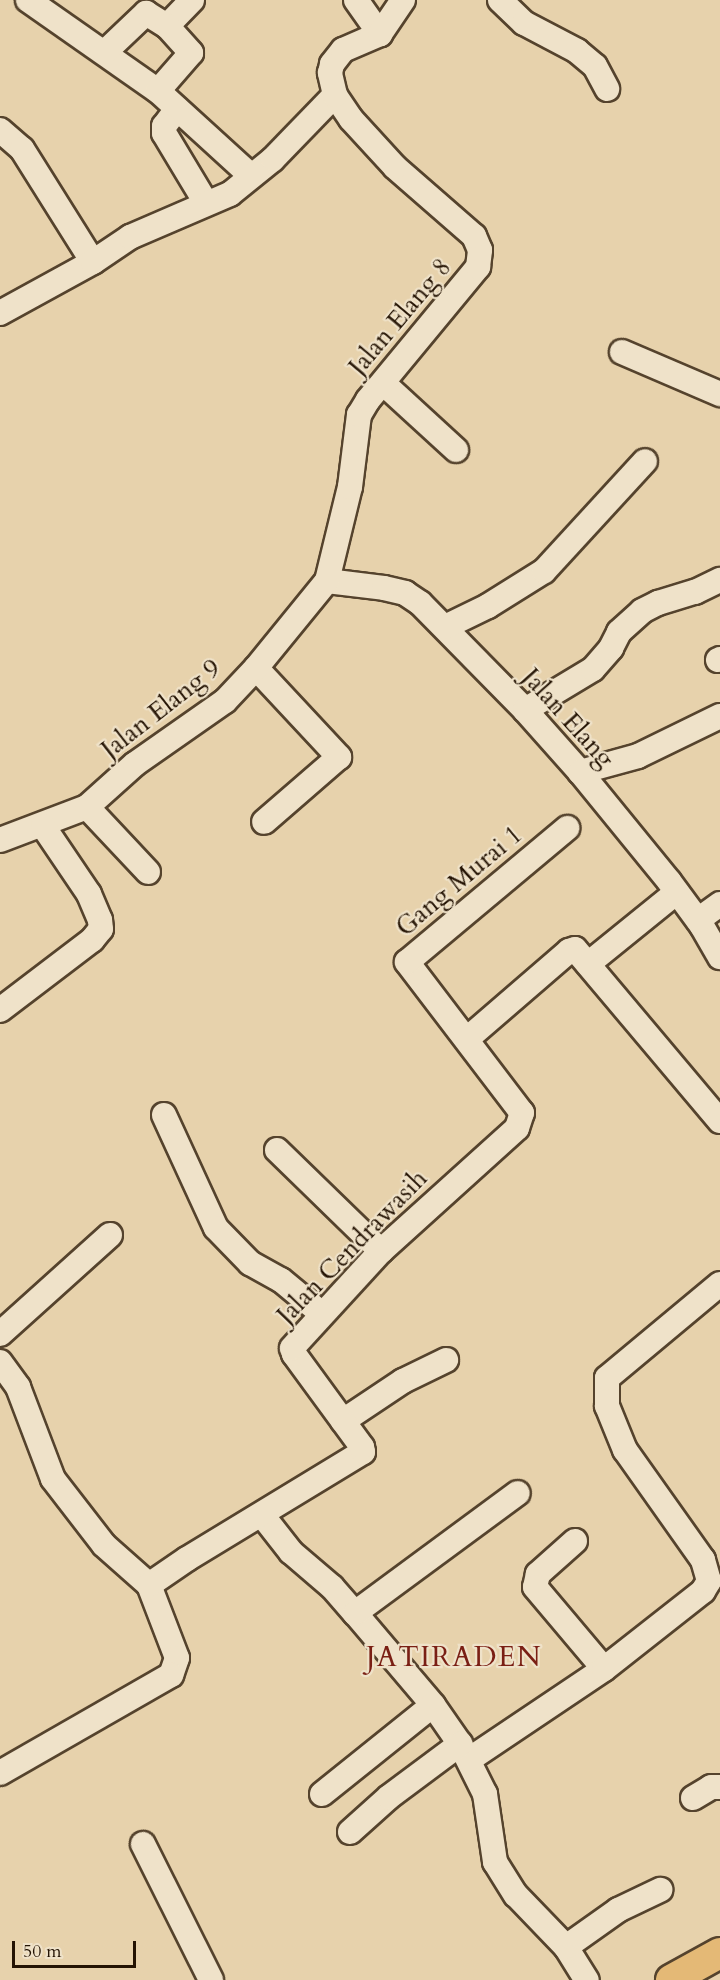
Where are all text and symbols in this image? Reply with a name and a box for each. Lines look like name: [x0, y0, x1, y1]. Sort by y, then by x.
street label: Jalan Elang 8: [342, 252, 458, 382]
street label: Jalan Elang 9: [95, 653, 227, 765]
street label: Jalan Elang: [515, 662, 621, 774]
street label: Gang Murai 1: [390, 819, 528, 943]
street label: Jalan Cendrawasih: [270, 1163, 434, 1331]
district label: JATIRADEN: [366, 1640, 542, 1674]
scale bar: [15, 1929, 140, 1967]
text: 50 m: [23, 1939, 62, 1964]

